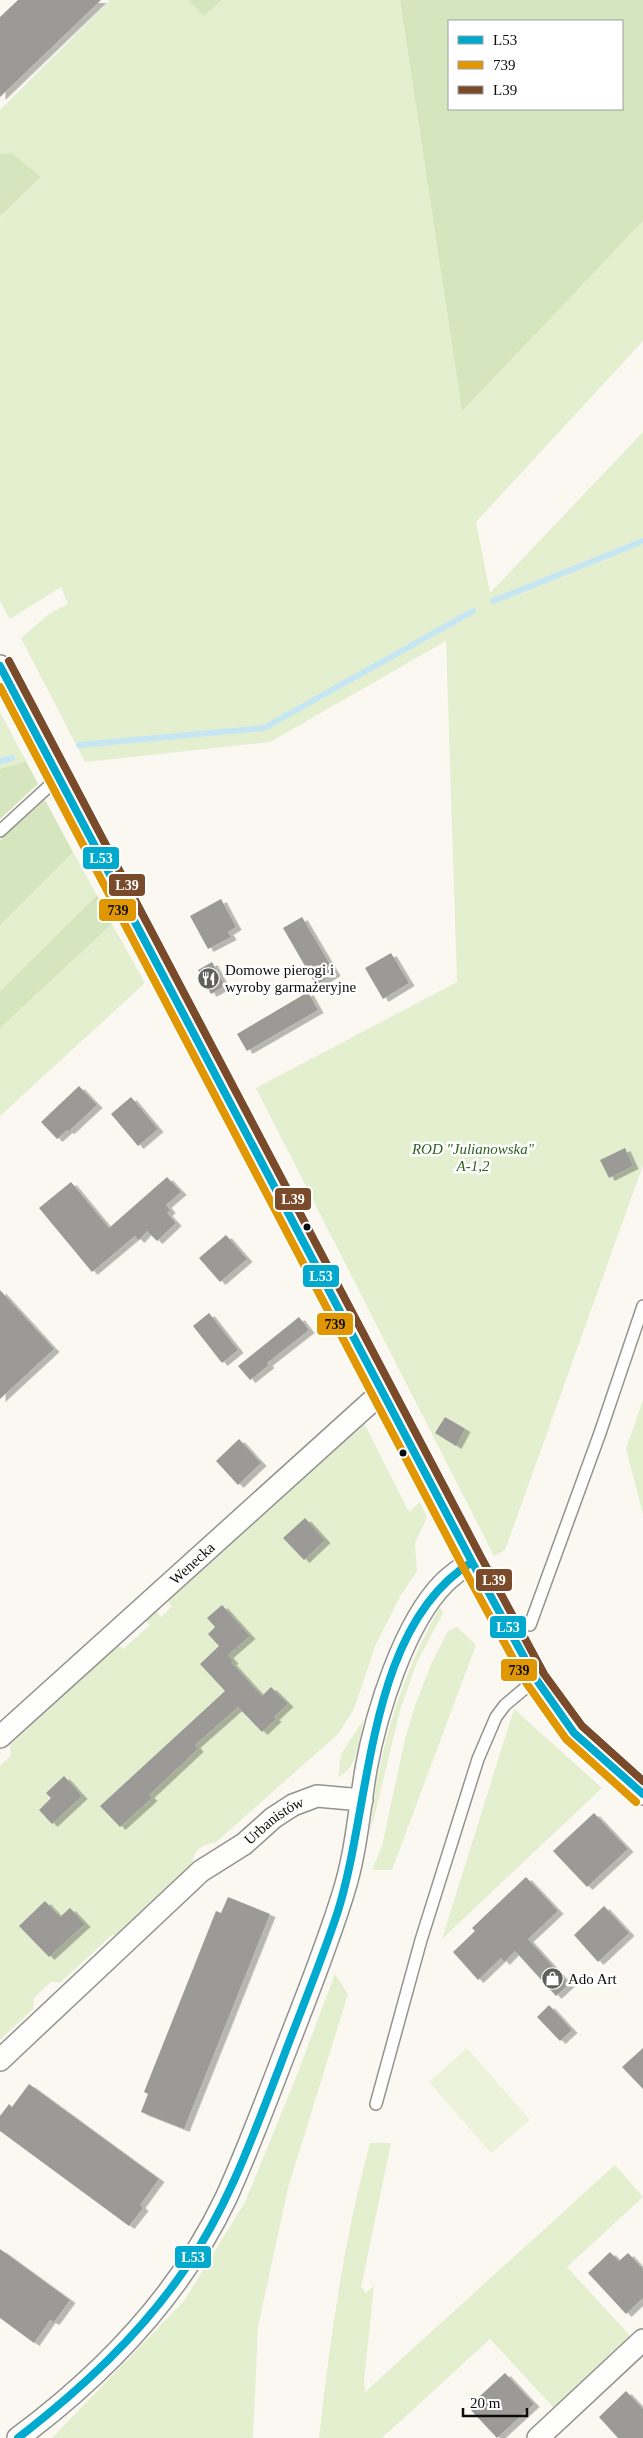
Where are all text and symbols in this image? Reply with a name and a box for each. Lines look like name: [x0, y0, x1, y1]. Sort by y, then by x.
legend: [448, 20, 623, 110]
text: L53: [493, 32, 517, 48]
text: 739: [493, 57, 516, 73]
text: L39: [493, 82, 517, 98]
line badge: L53: [82, 846, 120, 870]
text: L53: [89, 851, 113, 866]
line badge: L39: [108, 873, 146, 897]
text: L39: [115, 878, 139, 893]
line badge: 739: [98, 898, 137, 922]
text: 739: [108, 903, 129, 918]
place label: Domowe pierogi i wyroby garmażeryjne: [225, 962, 357, 995]
restaurant icon: Domowe pierogi i wyroby garmażeryjne: [197, 967, 221, 991]
park label: ROD "Julianowska" A-1,2: [411, 1141, 535, 1174]
line badge: L39: [274, 1187, 312, 1211]
text: L39: [281, 1192, 305, 1207]
unlabelled marker: [302, 1222, 312, 1232]
line badge: L53: [302, 1264, 340, 1288]
text: L53: [309, 1269, 333, 1284]
line badge: 739: [316, 1312, 354, 1336]
text: 739: [325, 1317, 346, 1332]
unlabelled marker: [398, 1448, 408, 1458]
street label: Wenecka: [167, 1539, 218, 1588]
line badge: L39: [475, 1568, 513, 1592]
text: L39: [482, 1573, 506, 1588]
line badge: L53: [489, 1615, 527, 1639]
text: L53: [496, 1620, 520, 1635]
line badge: 739: [500, 1658, 538, 1682]
text: 739: [509, 1663, 530, 1678]
street label: Urbanistów: [241, 1794, 306, 1848]
shop icon: Ado Art: [540, 1967, 564, 1991]
place label: Ado Art: [568, 1971, 618, 1987]
line badge: L53: [174, 2245, 212, 2269]
text: L53: [181, 2250, 205, 2265]
scale bar: [463, 2386, 527, 2418]
text: 20 m: [470, 2395, 501, 2411]

